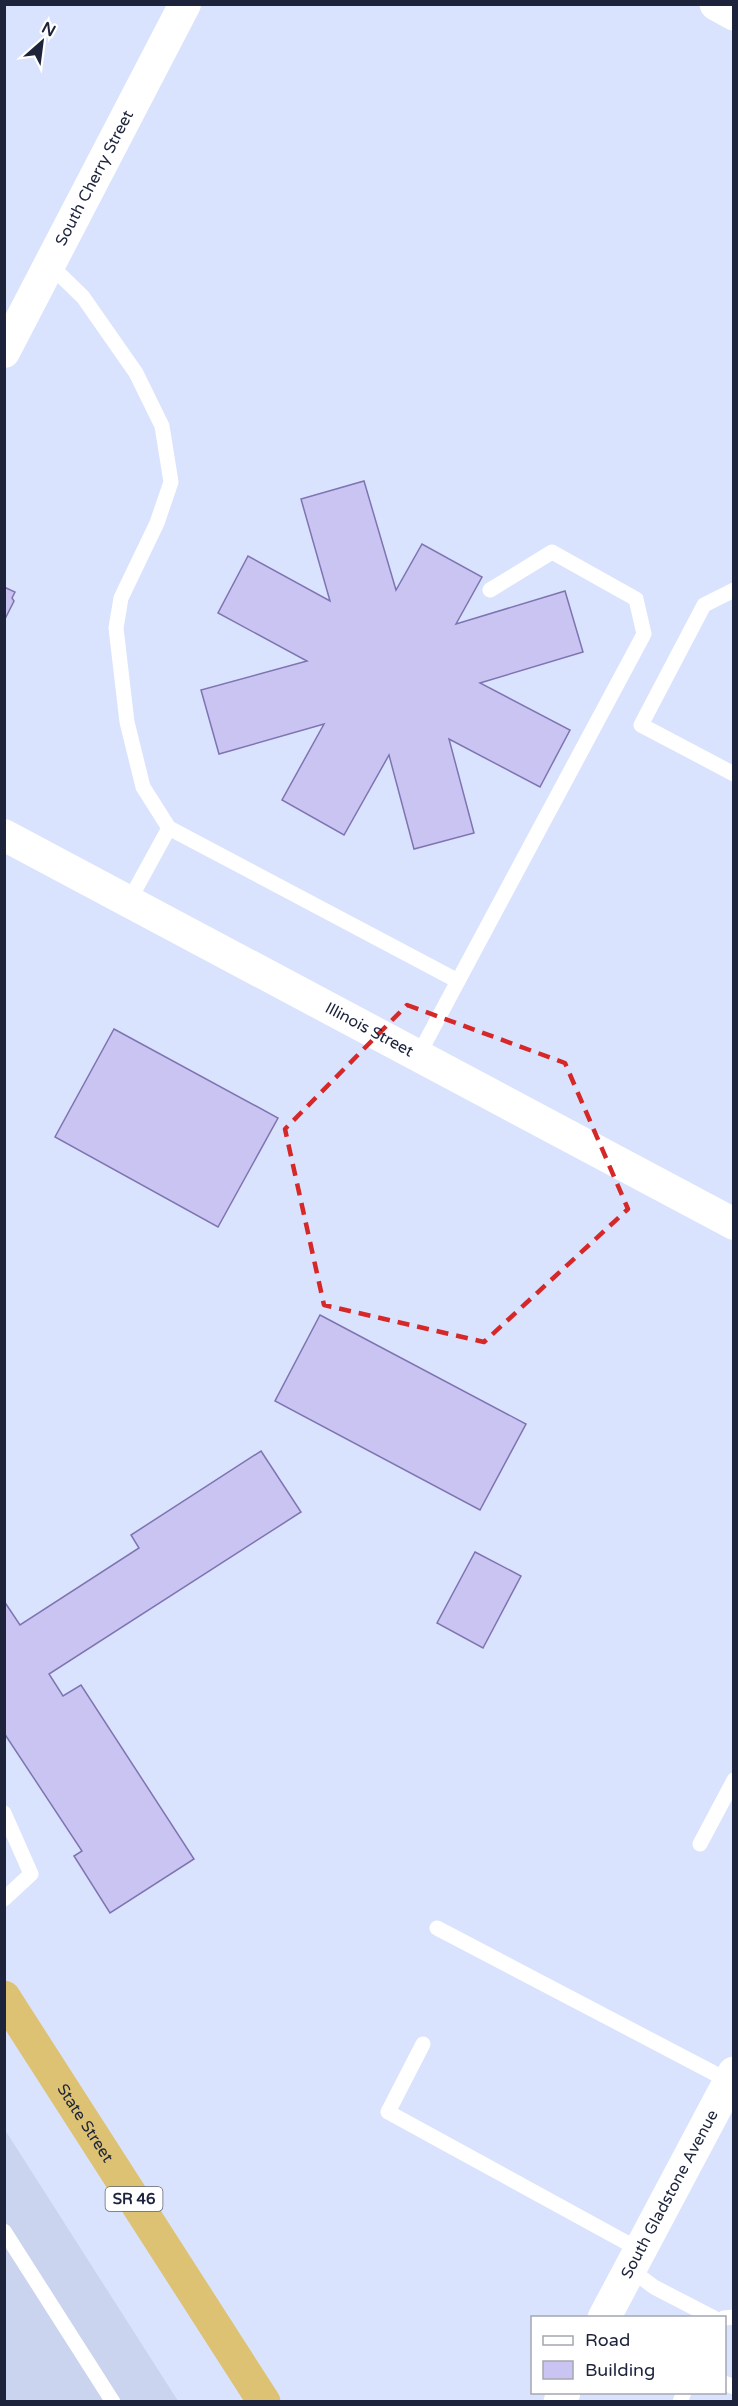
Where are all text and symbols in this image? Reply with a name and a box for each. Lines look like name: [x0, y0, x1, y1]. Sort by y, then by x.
north arrow: [12, 12, 72, 72]
text: N: [38, 18, 59, 41]
street label: South Cherry Street: [51, 107, 138, 249]
street label: Illinois Street: [322, 998, 417, 1061]
street label: State Street: [52, 2080, 118, 2166]
street label: South Gladstone Avenue: [617, 2106, 723, 2282]
road number: SR 46: [106, 2187, 162, 2211]
legend: [531, 2316, 726, 2394]
text: Road: [585, 2329, 630, 2351]
text: Building: [585, 2359, 655, 2381]

